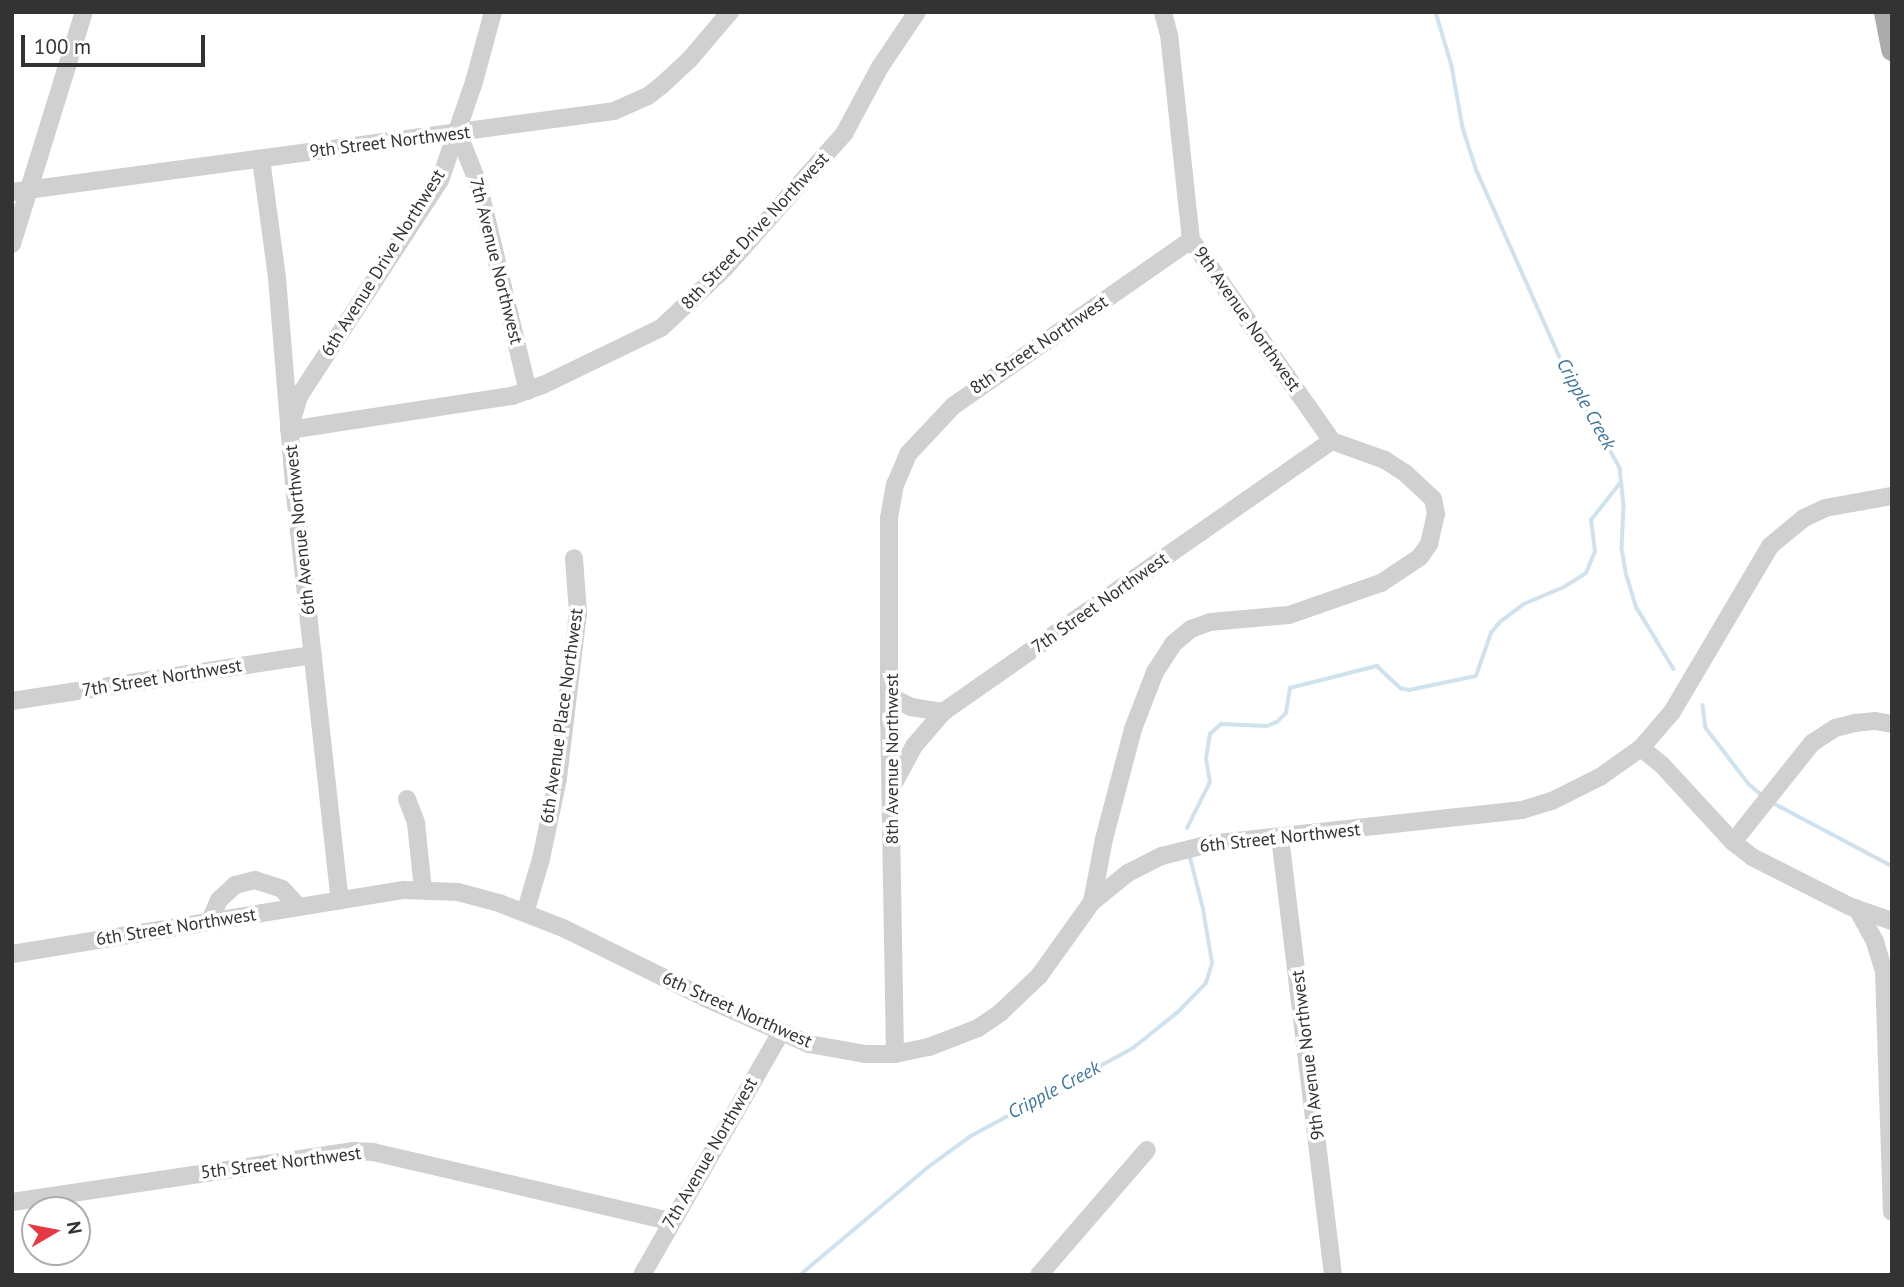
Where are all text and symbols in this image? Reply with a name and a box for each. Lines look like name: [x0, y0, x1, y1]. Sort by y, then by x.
scale bar: [24, 21, 208, 65]
text: 100 m: [34, 33, 91, 60]
street label: 9th Street Northwest: [309, 121, 471, 163]
street label: 8th Street Drive Northwest: [677, 148, 833, 314]
street label: 6th Avenue Drive Northwest: [316, 165, 450, 361]
street label: 7th Avenue Northwest: [465, 175, 527, 347]
street label: 9th Avenue Northwest: [1189, 242, 1305, 396]
street label: 8th Street Northwest: [966, 291, 1112, 399]
water label: Cripple Creek: [1551, 354, 1621, 454]
street label: 6th Avenue Northwest: [280, 443, 320, 617]
street label: 7th Street Northwest: [1028, 548, 1172, 658]
street label: 6th Avenue Place Northwest: [536, 607, 588, 825]
street label: 7th Street Northwest: [81, 655, 243, 701]
street label: 8th Avenue Northwest: [881, 673, 903, 845]
street label: 6th Street Northwest: [1199, 819, 1361, 857]
street label: 6th Street Northwest: [95, 904, 257, 950]
street label: 6th Street Northwest: [659, 967, 815, 1053]
street label: 9th Avenue Northwest: [1287, 968, 1329, 1142]
water label: Cripple Creek: [1004, 1056, 1104, 1124]
street label: 7th Avenue Northwest: [658, 1073, 762, 1233]
street label: 5th Street Northwest: [200, 1142, 362, 1184]
north arrow: [21, 1196, 91, 1266]
text: N: [62, 1219, 88, 1236]

